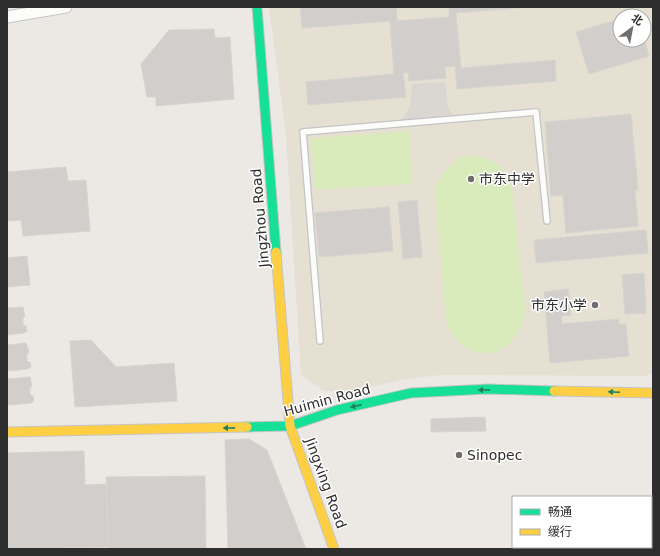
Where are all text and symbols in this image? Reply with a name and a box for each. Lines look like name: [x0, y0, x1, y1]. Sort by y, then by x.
north arrow: [612, 8, 652, 48]
text: 北: [629, 12, 645, 28]
street label: Jingzhou Road: [248, 168, 272, 269]
place label: 市东中学: [479, 171, 535, 187]
marker: 市东中学: [466, 174, 476, 184]
place label: 市东小学: [531, 297, 587, 313]
marker: 市东小学: [590, 300, 600, 310]
street label: Huimin Road: [282, 381, 372, 419]
one-way arrow: [478, 386, 490, 393]
one-way arrow: [607, 389, 620, 395]
one-way arrow: [349, 403, 361, 409]
one-way arrow: [222, 425, 235, 431]
street label: Jingxing Road: [302, 435, 350, 531]
place label: Sinopec: [467, 447, 522, 463]
marker: Sinopec: [454, 450, 464, 460]
legend: [512, 496, 652, 548]
text: 畅通: [548, 505, 572, 519]
text: 缓行: [548, 525, 572, 539]

